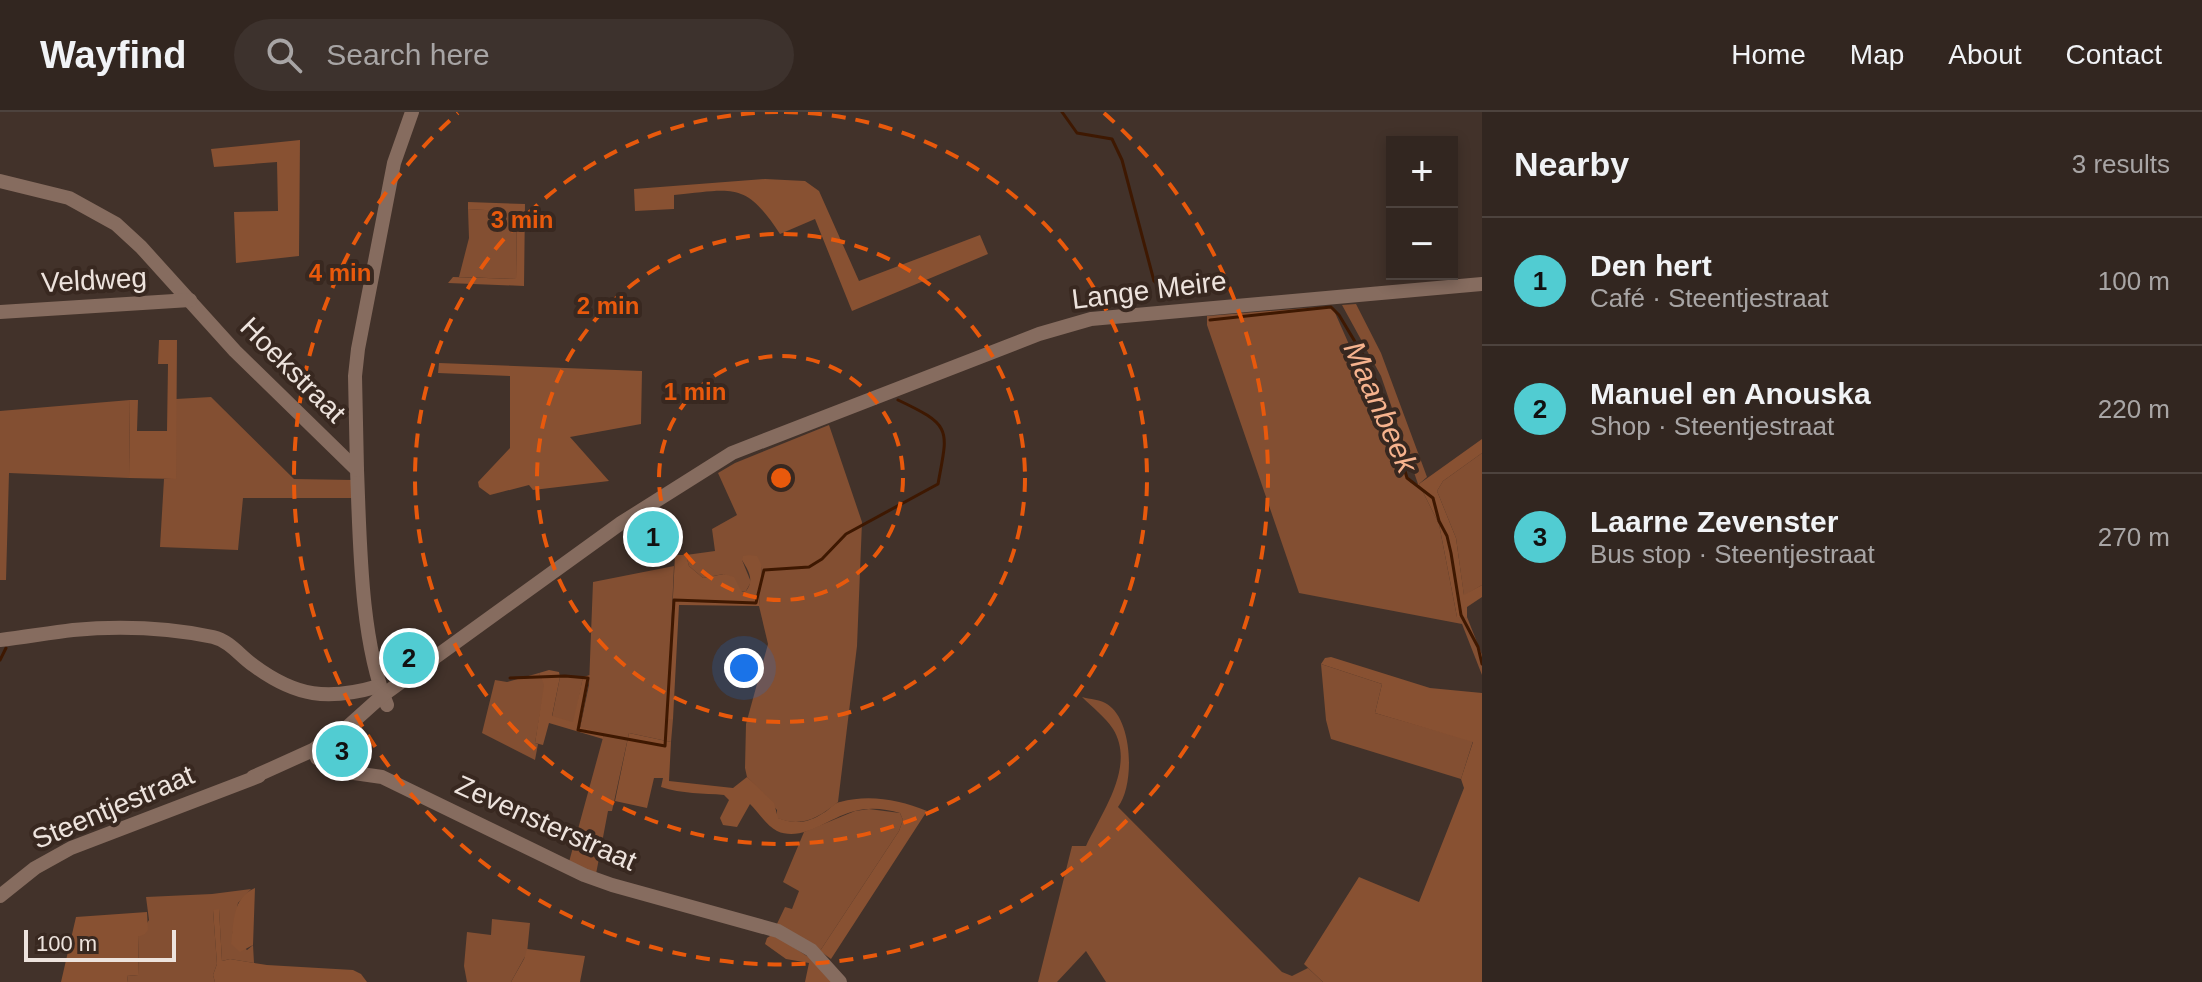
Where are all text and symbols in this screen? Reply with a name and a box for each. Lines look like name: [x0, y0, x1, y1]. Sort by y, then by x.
search box: [234, 19, 794, 91]
icon: search: [262, 33, 306, 77]
text: Wayfind: [40, 34, 186, 76]
text: Search here: [326, 38, 490, 71]
text: Home: [1731, 39, 1806, 70]
text: Map: [1850, 39, 1904, 70]
text: About: [1948, 39, 2022, 70]
text: Contact: [2066, 39, 2162, 70]
map controls: [1386, 136, 1458, 280]
button: +: [1386, 136, 1458, 208]
text: Nearby: [1514, 145, 1629, 183]
text: 3 results: [2072, 149, 2170, 179]
text: 3 min: [491, 206, 553, 233]
button: −: [1386, 208, 1458, 280]
text: Den hert: [1590, 249, 1712, 282]
text: 4 min: [309, 259, 371, 286]
street label: Veldweg: [40, 262, 148, 298]
street label: Lange Meire: [1070, 265, 1228, 315]
text: 1: [1533, 266, 1547, 296]
text: 100 m: [2098, 266, 2170, 296]
text: Café · Steentjestraat: [1590, 283, 1828, 313]
text: 2 min: [577, 292, 639, 319]
street label: Hoekstraat: [234, 311, 352, 429]
water label: Maanbeek: [1337, 336, 1425, 480]
text: Manuel en Anouska: [1590, 377, 1871, 410]
text: 1 min: [664, 378, 726, 405]
text: 2: [1533, 394, 1547, 424]
text: 220 m: [2098, 394, 2170, 424]
text: Shop · Steentjestraat: [1590, 411, 1834, 441]
centre of rings: [767, 464, 795, 492]
text: Laarne Zevenster: [1590, 505, 1838, 538]
pin: 1: [627, 507, 679, 567]
text: 3: [1533, 522, 1547, 552]
text: 270 m: [2098, 522, 2170, 552]
text: Bus stop · Steentjestraat: [1590, 539, 1875, 569]
pin: 2: [383, 628, 435, 688]
your location: [724, 648, 764, 688]
pin: 3: [316, 721, 368, 781]
street label: Steentjestraat: [27, 759, 199, 855]
street label: Zevensterstraat: [451, 769, 641, 877]
scale bar: [24, 926, 176, 962]
text: 100 m: [36, 931, 97, 956]

